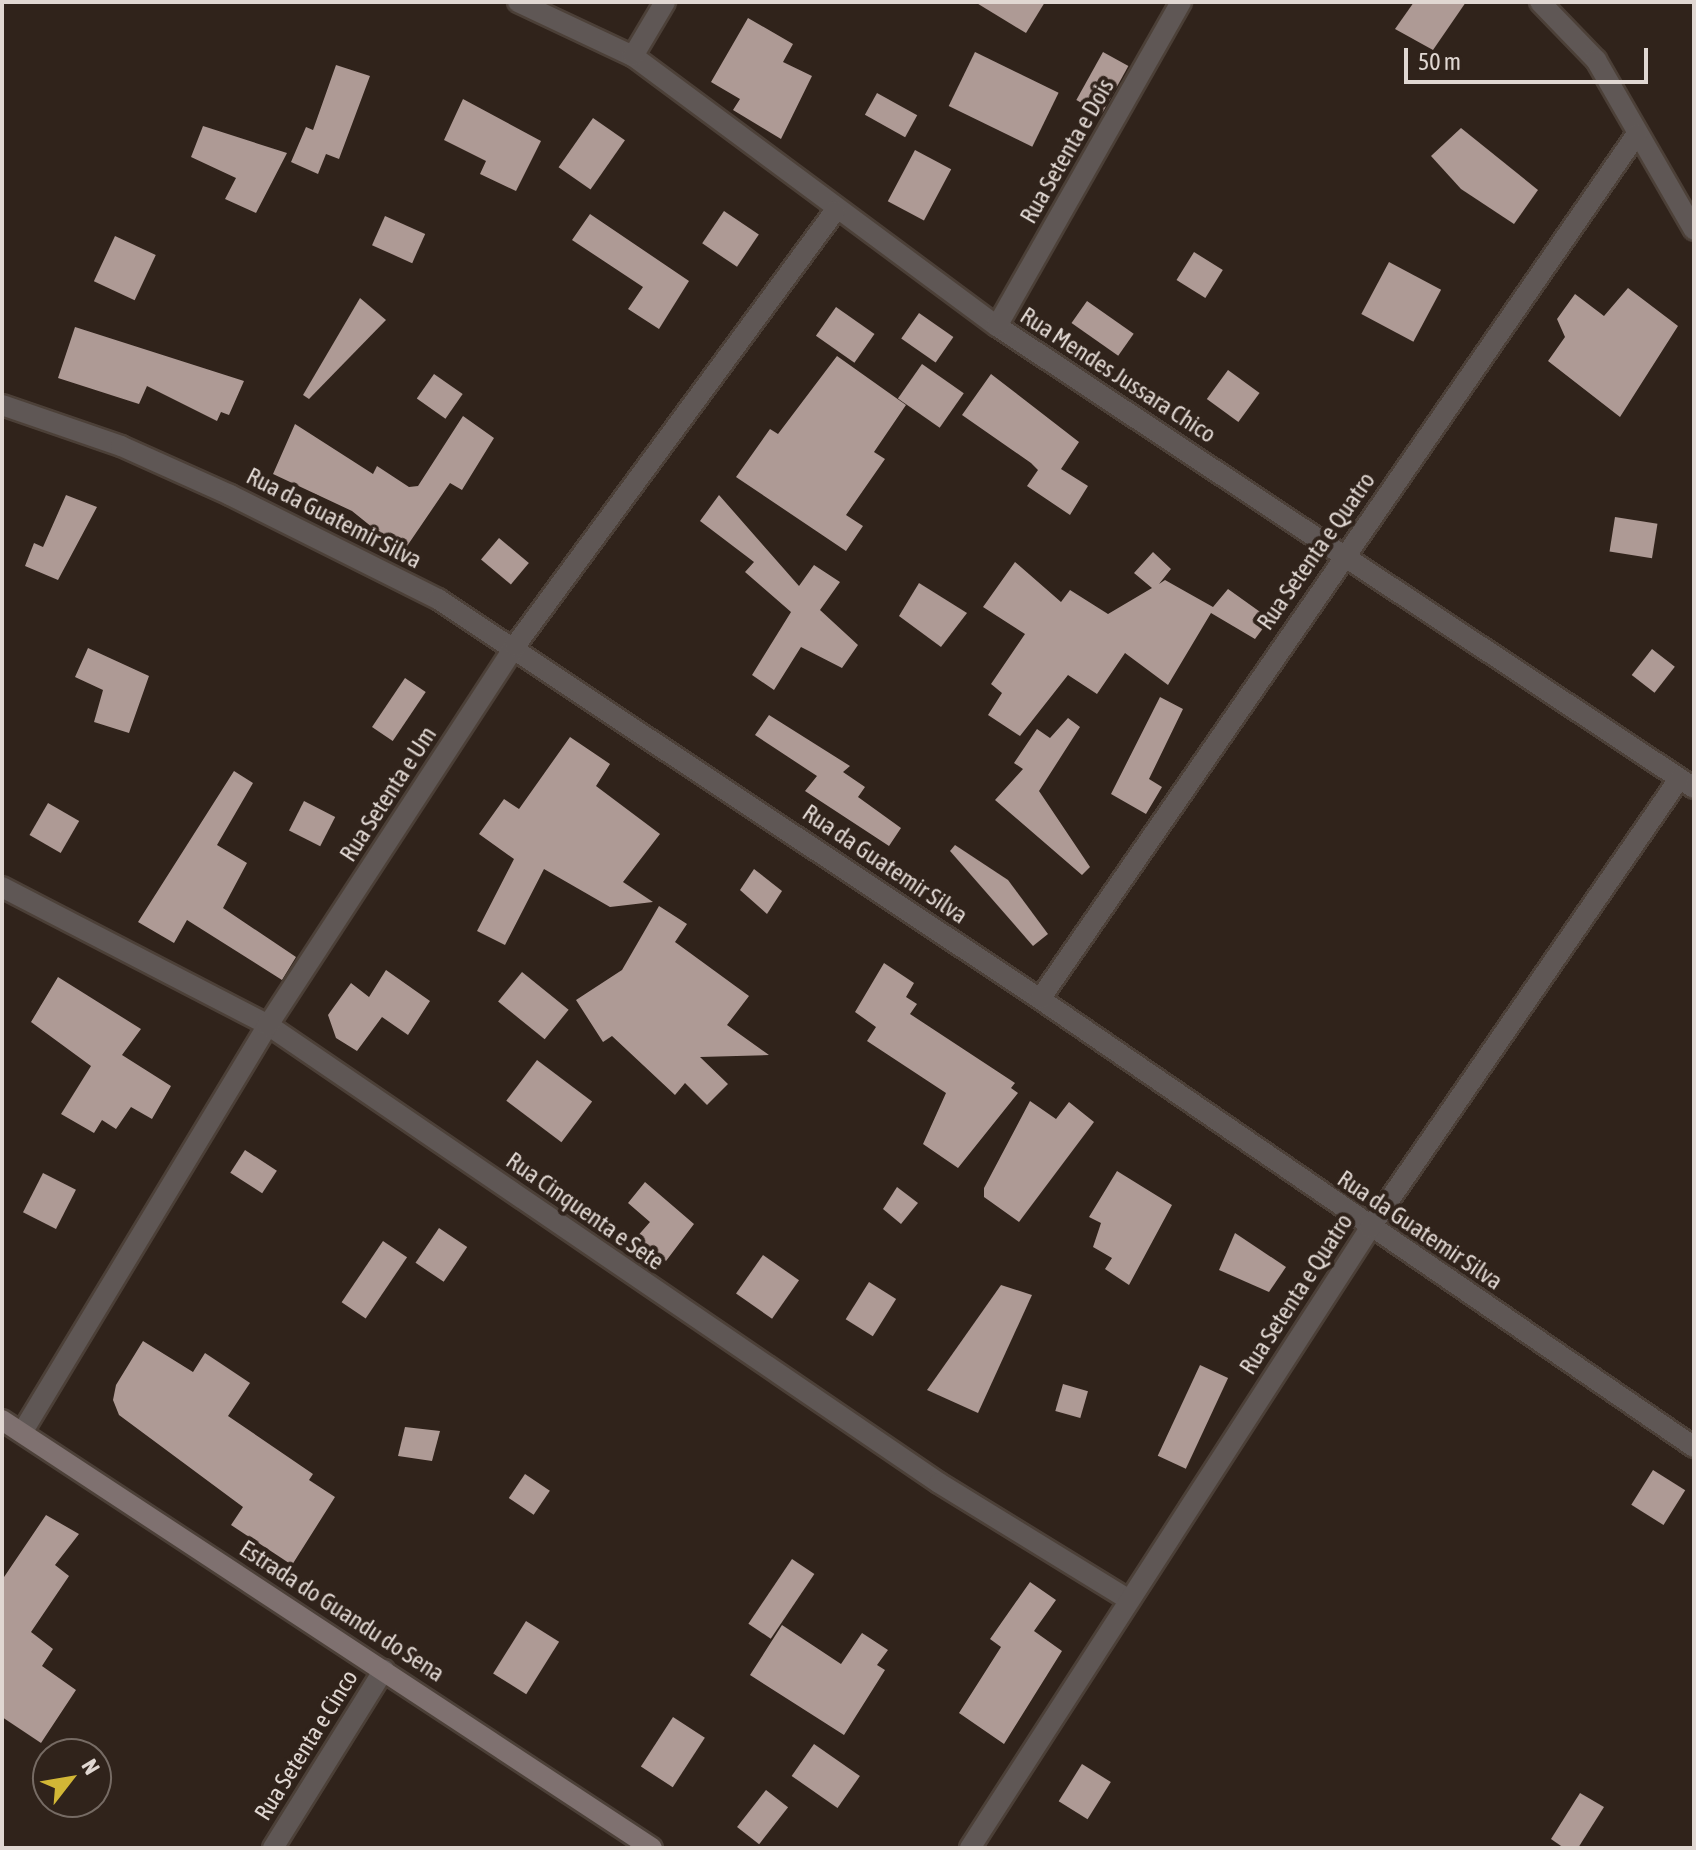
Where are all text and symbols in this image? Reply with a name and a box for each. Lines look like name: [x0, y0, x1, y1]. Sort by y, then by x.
scale bar: [1408, 32, 1652, 82]
text: 50 m: [1418, 48, 1461, 75]
street label: Rua Setenta e Dois: [1014, 73, 1120, 229]
street label: Rua Mendes Jussara Chico: [1015, 301, 1221, 449]
street label: Rua da Guatemir Silva: [242, 461, 426, 575]
street label: Rua Setenta e Quatro: [1251, 467, 1381, 635]
street label: Rua Setenta e Um: [334, 721, 442, 867]
street label: Rua da Guatemir Silva: [797, 798, 973, 930]
street label: Rua Cinquenta e Sete: [501, 1146, 669, 1276]
street label: Rua da Guatemir Silva: [1332, 1164, 1508, 1296]
street label: Rua Setenta e Quatro: [1233, 1208, 1359, 1380]
street label: Estrada do Guandu do Sena: [234, 1534, 450, 1688]
street label: Rua Setenta e Cinco: [248, 1664, 364, 1826]
north arrow: [32, 1738, 112, 1818]
text: N: [76, 1754, 105, 1779]

